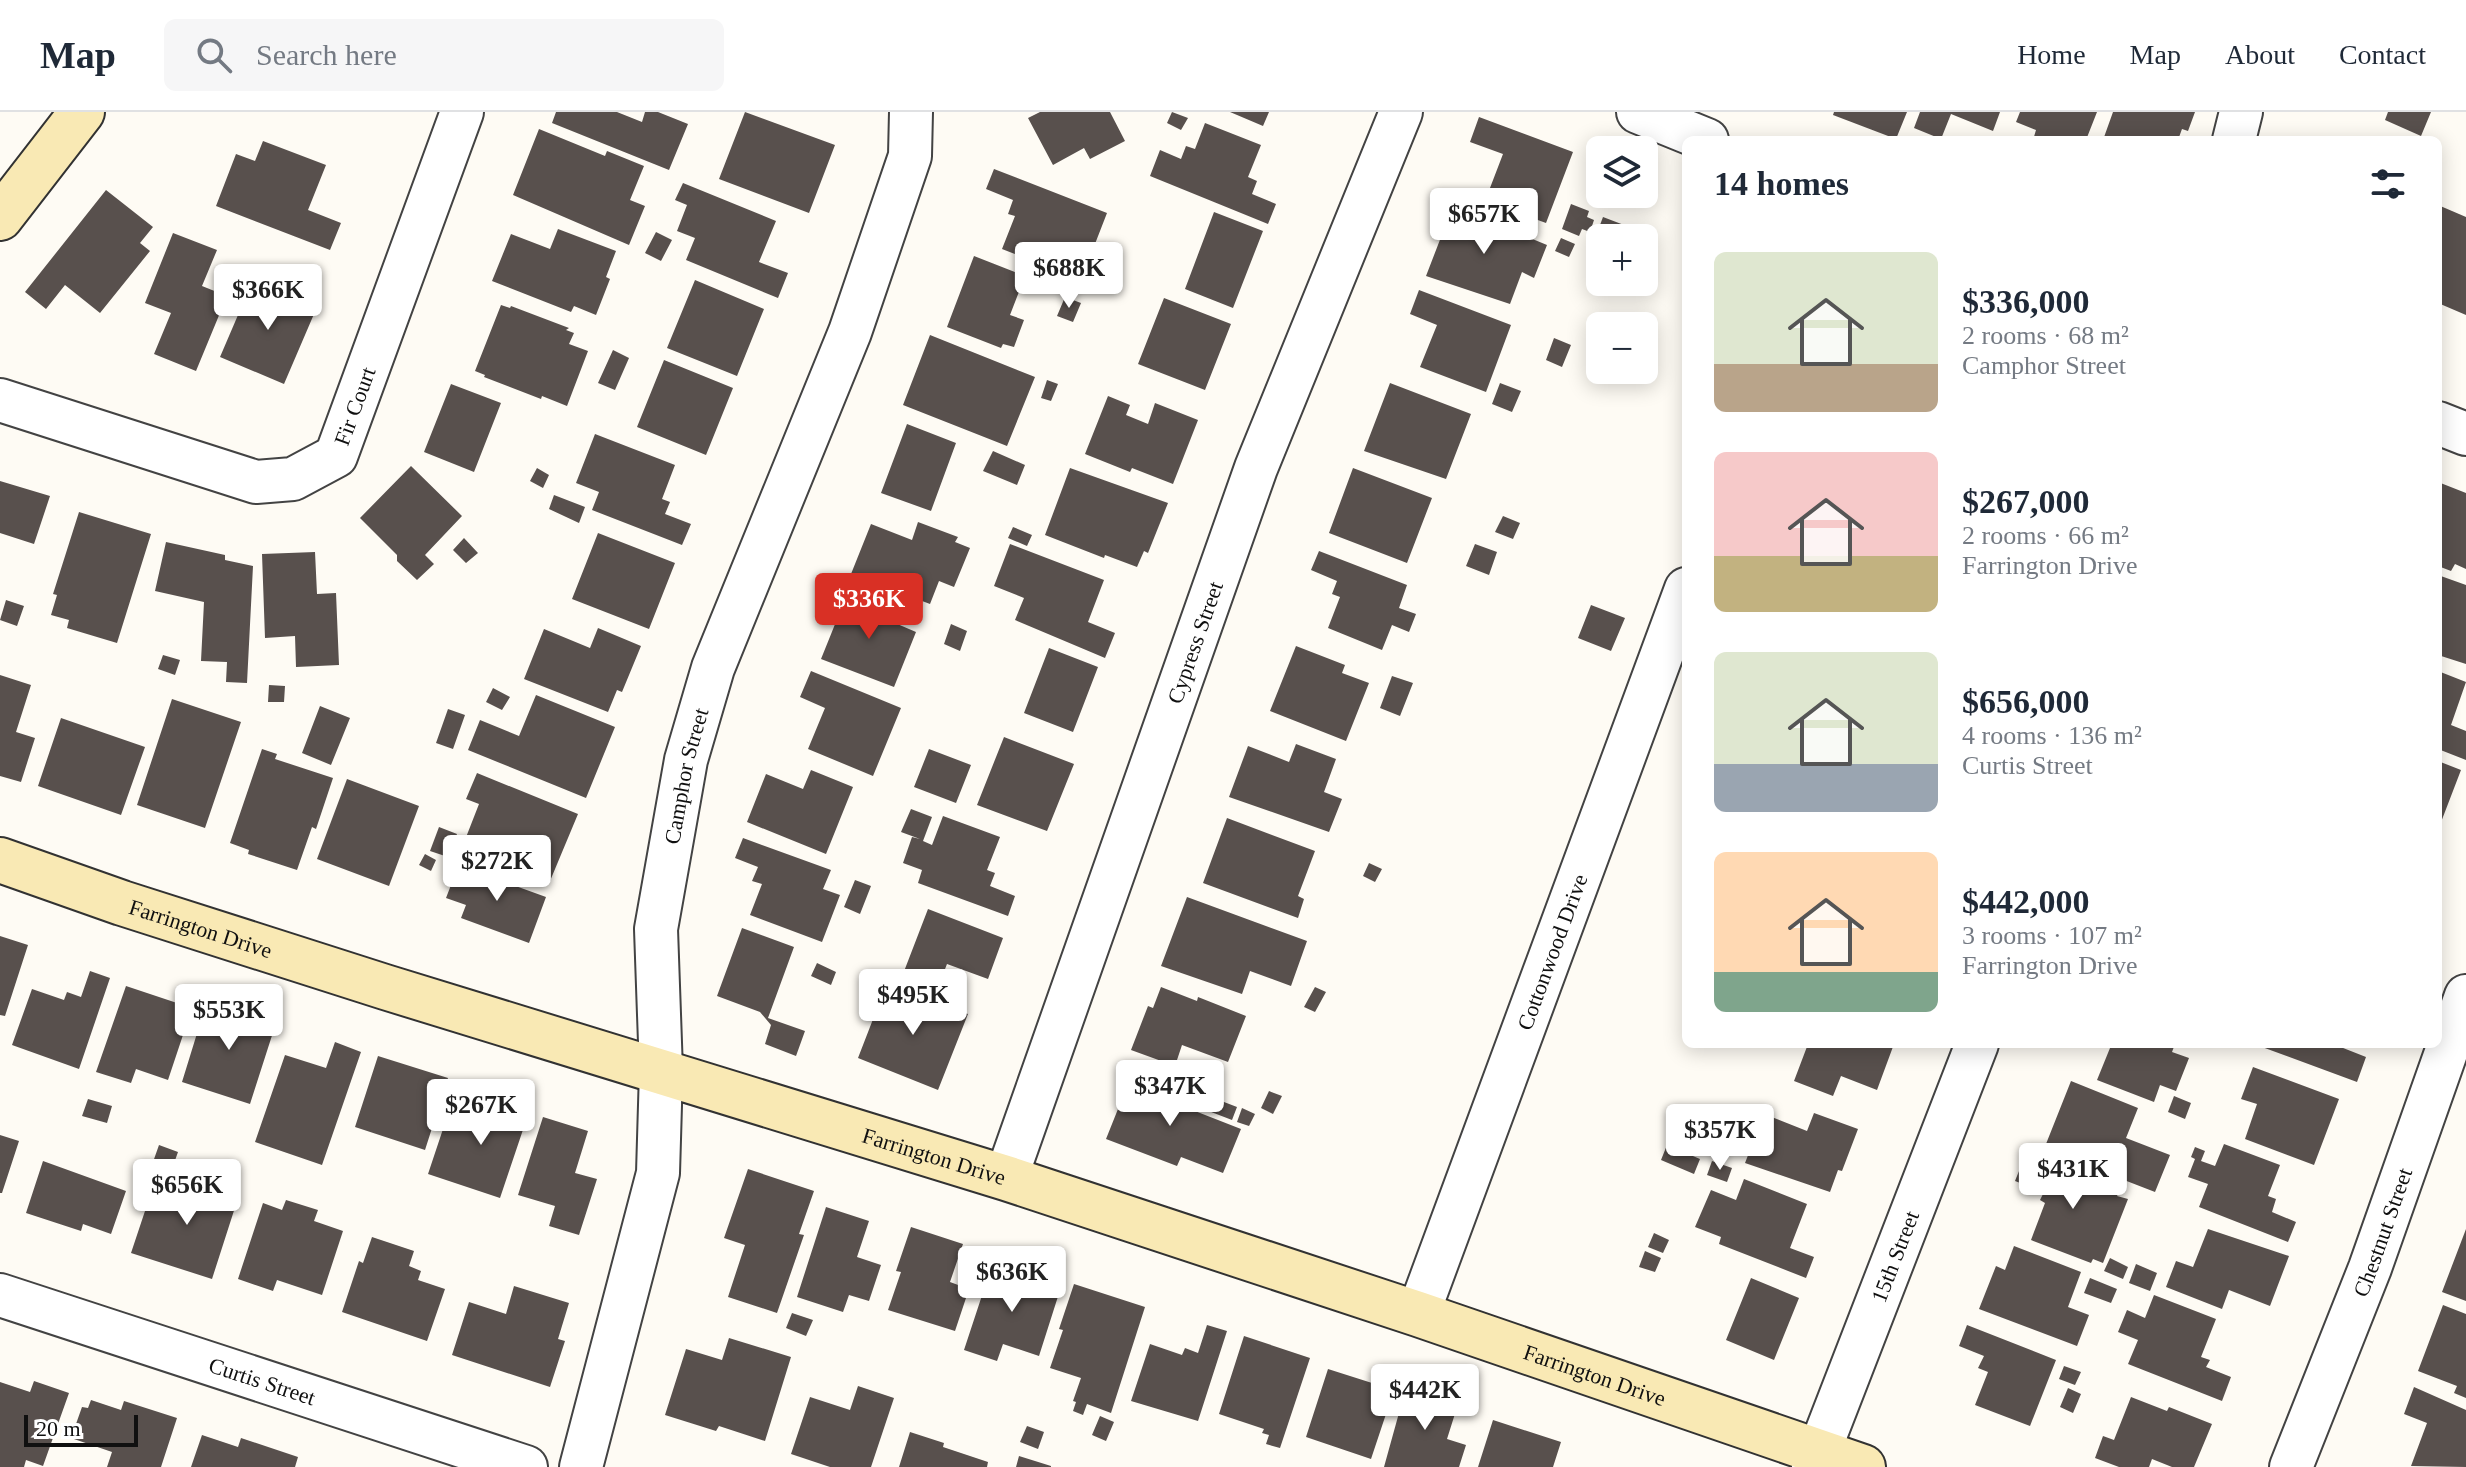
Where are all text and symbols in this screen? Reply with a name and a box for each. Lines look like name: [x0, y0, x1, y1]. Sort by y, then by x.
search box: [164, 19, 724, 91]
icon: search: [192, 33, 236, 77]
text: Map: [40, 34, 116, 76]
text: Search here: [256, 38, 397, 71]
text: Home: [2017, 39, 2086, 70]
text: Map: [2130, 39, 2181, 70]
text: About: [2225, 39, 2295, 70]
text: Contact: [2339, 39, 2426, 70]
map controls: [1586, 136, 1658, 384]
button: layers: [1586, 136, 1658, 208]
icon: filters: [2366, 162, 2410, 206]
text: 14 homes: [1714, 165, 1849, 202]
pin: $657K: [1428, 188, 1540, 256]
text: $657K: [1448, 199, 1520, 228]
button: +: [1586, 224, 1658, 296]
pin: $688K: [1013, 242, 1125, 310]
text: $688K: [1033, 253, 1105, 282]
pin: $366K: [212, 264, 324, 332]
text: $366K: [232, 275, 304, 304]
text: $336,000: [1962, 283, 2090, 320]
icon: home: [1778, 284, 1874, 380]
button: −: [1586, 312, 1658, 384]
text: 2 rooms · 68 m²: [1962, 321, 2129, 350]
text: Camphor Street: [1962, 351, 2126, 380]
street label: Fir Court: [329, 364, 381, 449]
text: $267,000: [1962, 483, 2090, 520]
icon: home: [1778, 484, 1874, 580]
text: 2 rooms · 66 m²: [1962, 521, 2129, 550]
text: Farrington Drive: [1962, 551, 2137, 580]
pin: $336K: [813, 573, 925, 641]
street label: Cypress Street: [1162, 578, 1228, 707]
text: $336K: [833, 584, 905, 613]
text: $656,000: [1962, 683, 2090, 720]
icon: home: [1778, 684, 1874, 780]
street label: Camphor Street: [659, 705, 714, 846]
text: 4 rooms · 136 m²: [1962, 721, 2142, 750]
text: Curtis Street: [1962, 751, 2093, 780]
pin: $272K: [441, 835, 553, 903]
text: $272K: [461, 846, 533, 875]
street label: Cottonwood Drive: [1512, 871, 1593, 1034]
text: $442,000: [1962, 883, 2090, 920]
icon: home: [1778, 884, 1874, 980]
street label: Farrington Drive: [126, 894, 275, 963]
text: 3 rooms · 107 m²: [1962, 921, 2142, 950]
text: Farrington Drive: [1962, 951, 2137, 980]
pin: $495K: [857, 969, 969, 1037]
text: $495K: [877, 980, 949, 1009]
pin: $553K: [173, 984, 285, 1052]
text: $553K: [193, 995, 265, 1024]
pin: $347K: [1114, 1060, 1226, 1128]
text: $347K: [1134, 1071, 1206, 1100]
pin: $267K: [425, 1079, 537, 1147]
text: $267K: [445, 1090, 517, 1119]
pin: $357K: [1664, 1104, 1776, 1172]
text: $357K: [1684, 1115, 1756, 1144]
street label: Farrington Drive: [859, 1123, 1009, 1190]
pin: $431K: [2017, 1143, 2129, 1211]
text: $431K: [2037, 1154, 2109, 1183]
pin: $656K: [131, 1159, 243, 1227]
street label: Chestnut Street: [2348, 1165, 2417, 1300]
text: $656K: [151, 1170, 223, 1199]
street label: 15th Street: [1866, 1207, 1924, 1306]
pin: $636K: [956, 1246, 1068, 1314]
text: $636K: [976, 1257, 1048, 1286]
street label: Farrington Drive: [1520, 1339, 1669, 1411]
street label: Curtis Street: [206, 1352, 319, 1410]
pin: $442K: [1369, 1364, 1481, 1432]
text: $442K: [1389, 1375, 1461, 1404]
scale bar: [24, 1411, 138, 1447]
text: 20 m: [36, 1416, 81, 1441]

